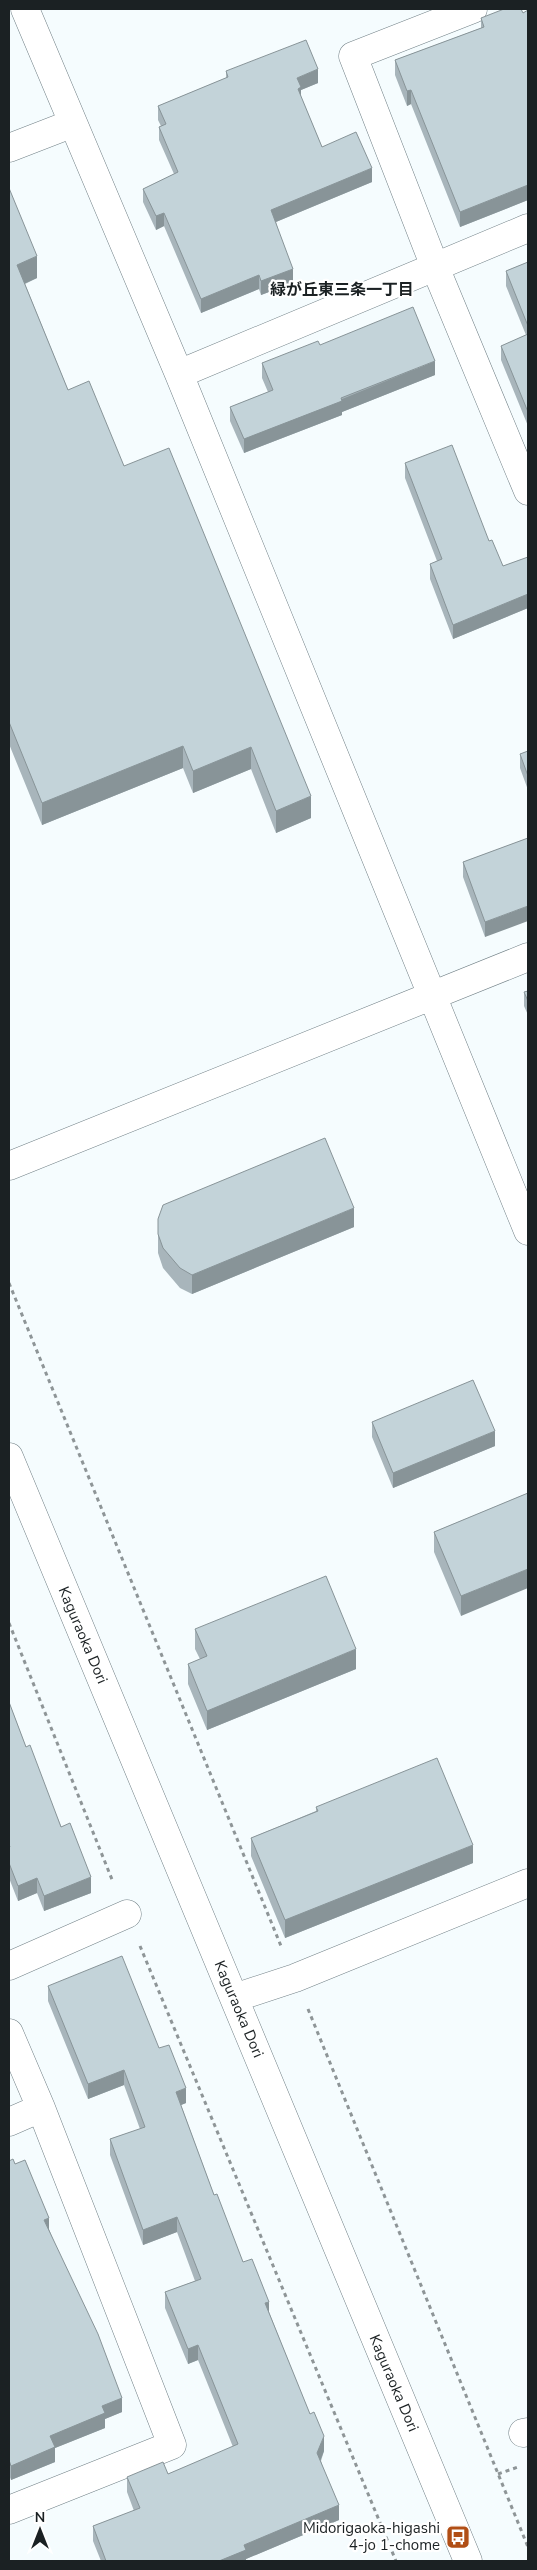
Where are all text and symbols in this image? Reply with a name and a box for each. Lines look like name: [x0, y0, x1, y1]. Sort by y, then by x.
district label: 緑が丘東三条一丁目: [270, 279, 414, 301]
street label: Kaguraoka Dori: [54, 1583, 112, 1687]
street label: Kaguraoka Dori: [210, 1957, 268, 2061]
street label: Kaguraoka Dori: [365, 2331, 423, 2435]
north arrow: [15, 2505, 65, 2555]
text: N: [35, 2508, 45, 2527]
place label: Midorigaoka-higashi 4-jo 1-chome: [303, 2518, 440, 2555]
bus stop icon: Midorigaoka-higashi 4-jo 1-chome: [445, 2524, 471, 2550]

